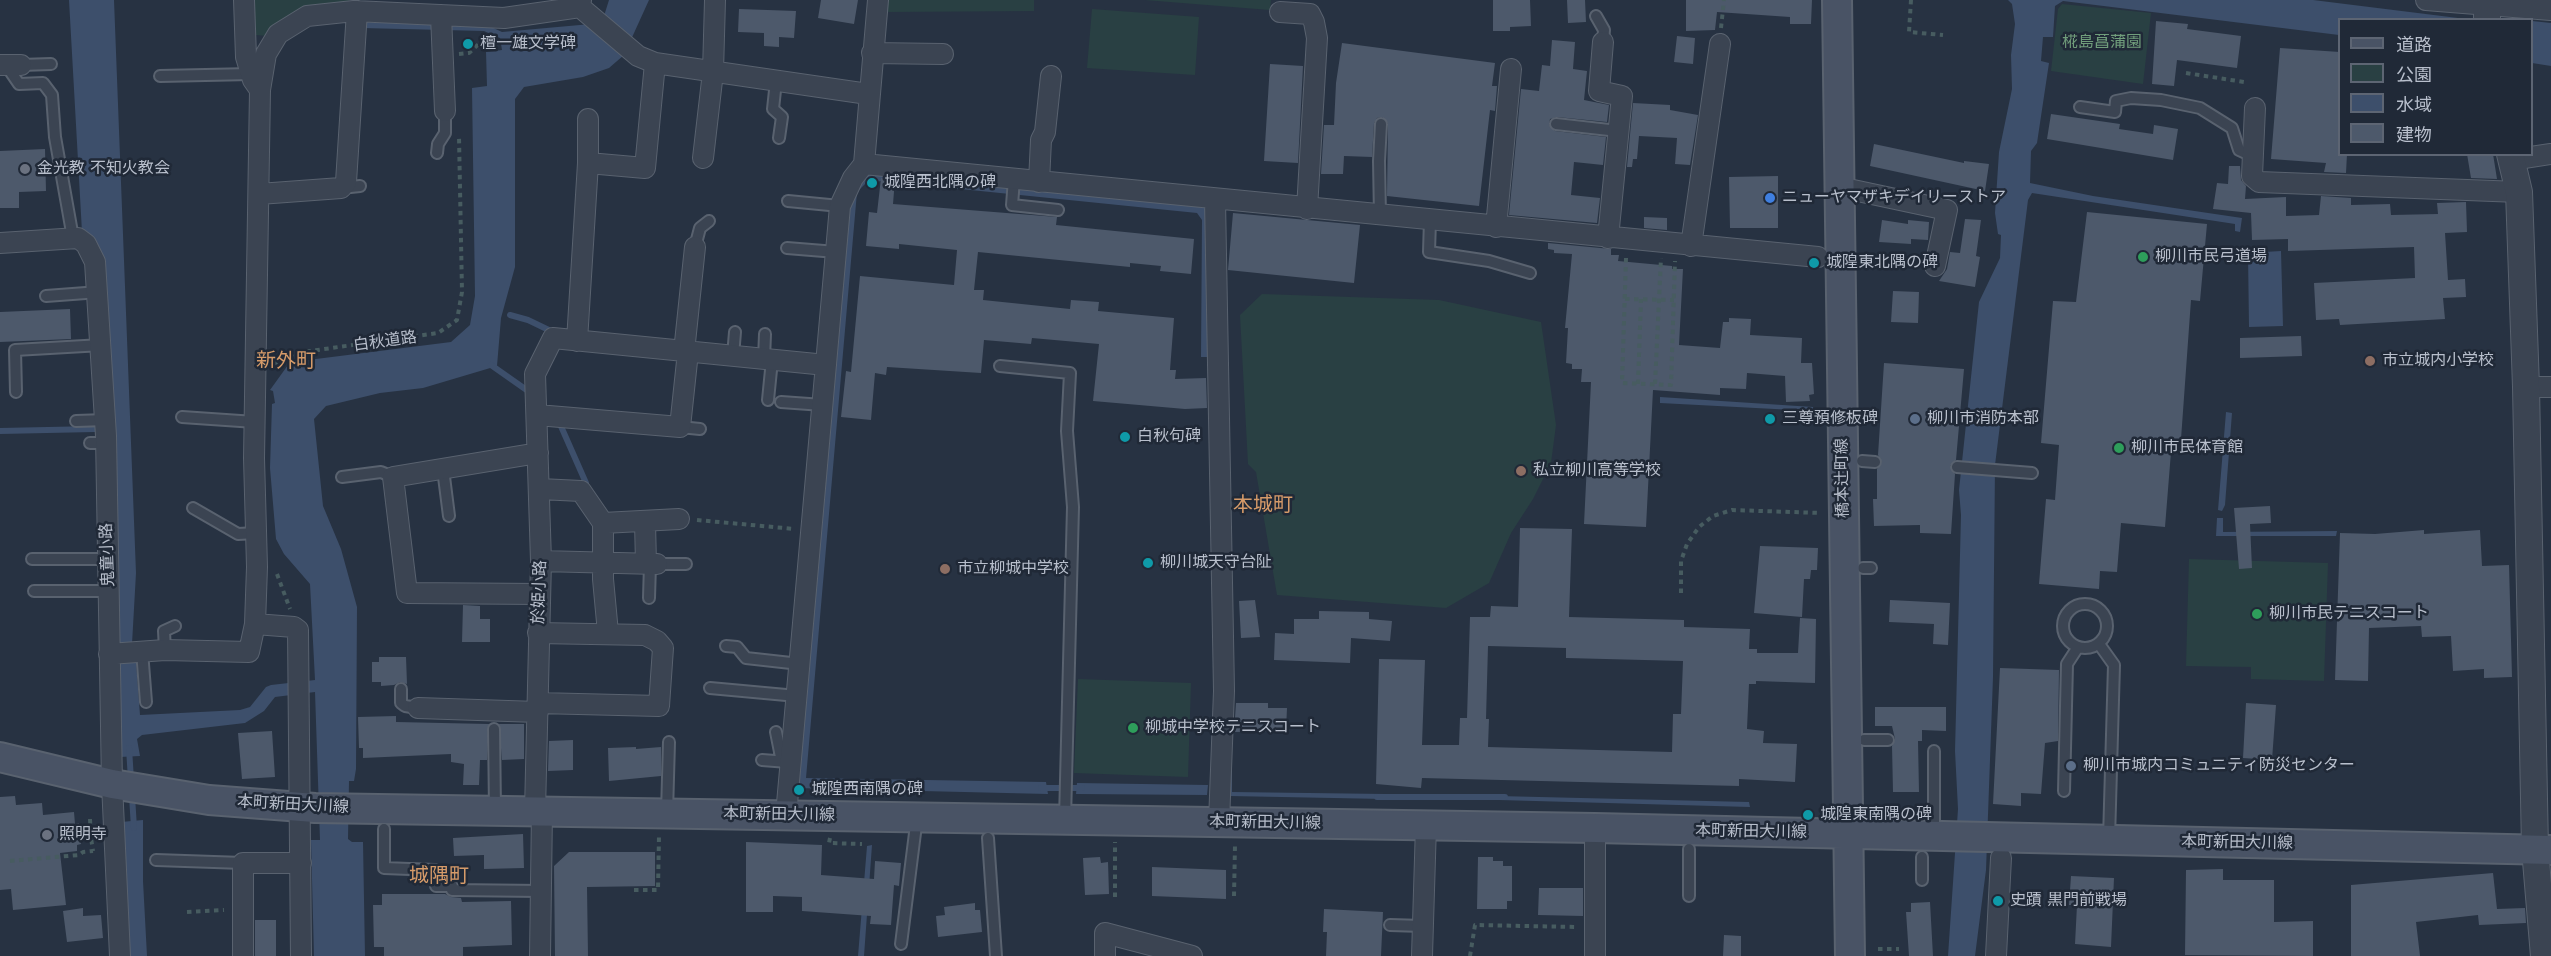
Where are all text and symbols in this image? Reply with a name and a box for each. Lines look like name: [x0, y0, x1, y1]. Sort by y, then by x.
legend: [2338, 18, 2533, 156]
park label: 椛島菖蒲園: [2062, 33, 2142, 53]
place label: 檀一雄文学碑: [480, 34, 576, 54]
text: 道路: [2396, 34, 2432, 55]
marker: 檀一雄文学碑: [461, 37, 475, 51]
text: 公園: [2396, 64, 2432, 85]
text: 水域: [2396, 94, 2432, 115]
text: 建物: [2396, 124, 2432, 145]
place label: 金光教 不知火教会: [37, 159, 170, 179]
marker: 金光教 不知火教会: [18, 162, 32, 176]
place label: 城隍西北隅の碑: [884, 173, 996, 193]
marker: 城隍西北隅の碑: [865, 176, 879, 190]
place label: ニューヤマザキデイリーストア: [1782, 188, 2006, 208]
marker: ニューヤマザキデイリーストア: [1763, 191, 1777, 205]
place label: 柳川市民弓道場: [2155, 247, 2267, 267]
marker: 柳川市民弓道場: [2136, 250, 2150, 264]
place label: 城隍東北隅の碑: [1826, 253, 1938, 273]
marker: 城隍東北隅の碑: [1807, 256, 1821, 270]
street label: 白秋道路: [352, 328, 418, 356]
district label: 新外町: [256, 350, 316, 374]
place label: 市立城内小学校: [2382, 351, 2494, 371]
marker: 市立城内小学校: [2363, 354, 2377, 368]
place label: 三尊預修板碑: [1782, 409, 1878, 429]
place label: 柳川市消防本部: [1927, 409, 2039, 429]
marker: 三尊預修板碑: [1763, 412, 1777, 426]
marker: 柳川市消防本部: [1908, 412, 1922, 426]
place label: 白秋句碑: [1137, 427, 1201, 447]
marker: 白秋句碑: [1118, 430, 1132, 444]
street label: 橋本辻町線: [1833, 438, 1853, 518]
place label: 柳川市民体育館: [2131, 438, 2243, 458]
marker: 柳川市民体育館: [2112, 441, 2126, 455]
place label: 私立柳川高等学校: [1533, 461, 1661, 481]
marker: 私立柳川高等学校: [1514, 464, 1528, 478]
district label: 本城町: [1233, 494, 1293, 518]
street label: 鬼童小路: [97, 523, 119, 587]
place label: 柳川城天守台阯: [1160, 553, 1272, 573]
marker: 柳川城天守台阯: [1141, 556, 1155, 570]
place label: 市立柳城中学校: [957, 559, 1069, 579]
street label: 於姫小路: [529, 560, 551, 624]
marker: 市立柳城中学校: [938, 562, 952, 576]
place label: 柳川市民テニスコート: [2269, 604, 2429, 624]
marker: 柳川市民テニスコート: [2250, 607, 2264, 621]
place label: 柳城中学校テニスコート: [1145, 718, 1321, 738]
marker: 柳城中学校テニスコート: [1126, 721, 1140, 735]
place label: 柳川市城内コミュニティ防災センター: [2083, 756, 2355, 776]
marker: 柳川市城内コミュニティ防災センター: [2064, 759, 2078, 773]
place label: 城隍西南隅の碑: [811, 780, 923, 800]
marker: 城隍西南隅の碑: [792, 783, 806, 797]
street label: 本町新田大川線: [237, 792, 349, 818]
street label: 本町新田大川線: [723, 804, 835, 826]
place label: 城隍東南隅の碑: [1820, 805, 1932, 825]
marker: 城隍東南隅の碑: [1801, 808, 1815, 822]
street label: 本町新田大川線: [1209, 812, 1321, 834]
street label: 本町新田大川線: [1695, 821, 1807, 843]
place label: 照明寺: [59, 825, 107, 845]
marker: 照明寺: [40, 828, 54, 842]
street label: 本町新田大川線: [2181, 832, 2293, 854]
district label: 城隅町: [409, 865, 469, 889]
place label: 史蹟 黒門前戦場: [2010, 891, 2127, 911]
marker: 史蹟 黒門前戦場: [1991, 894, 2005, 908]

